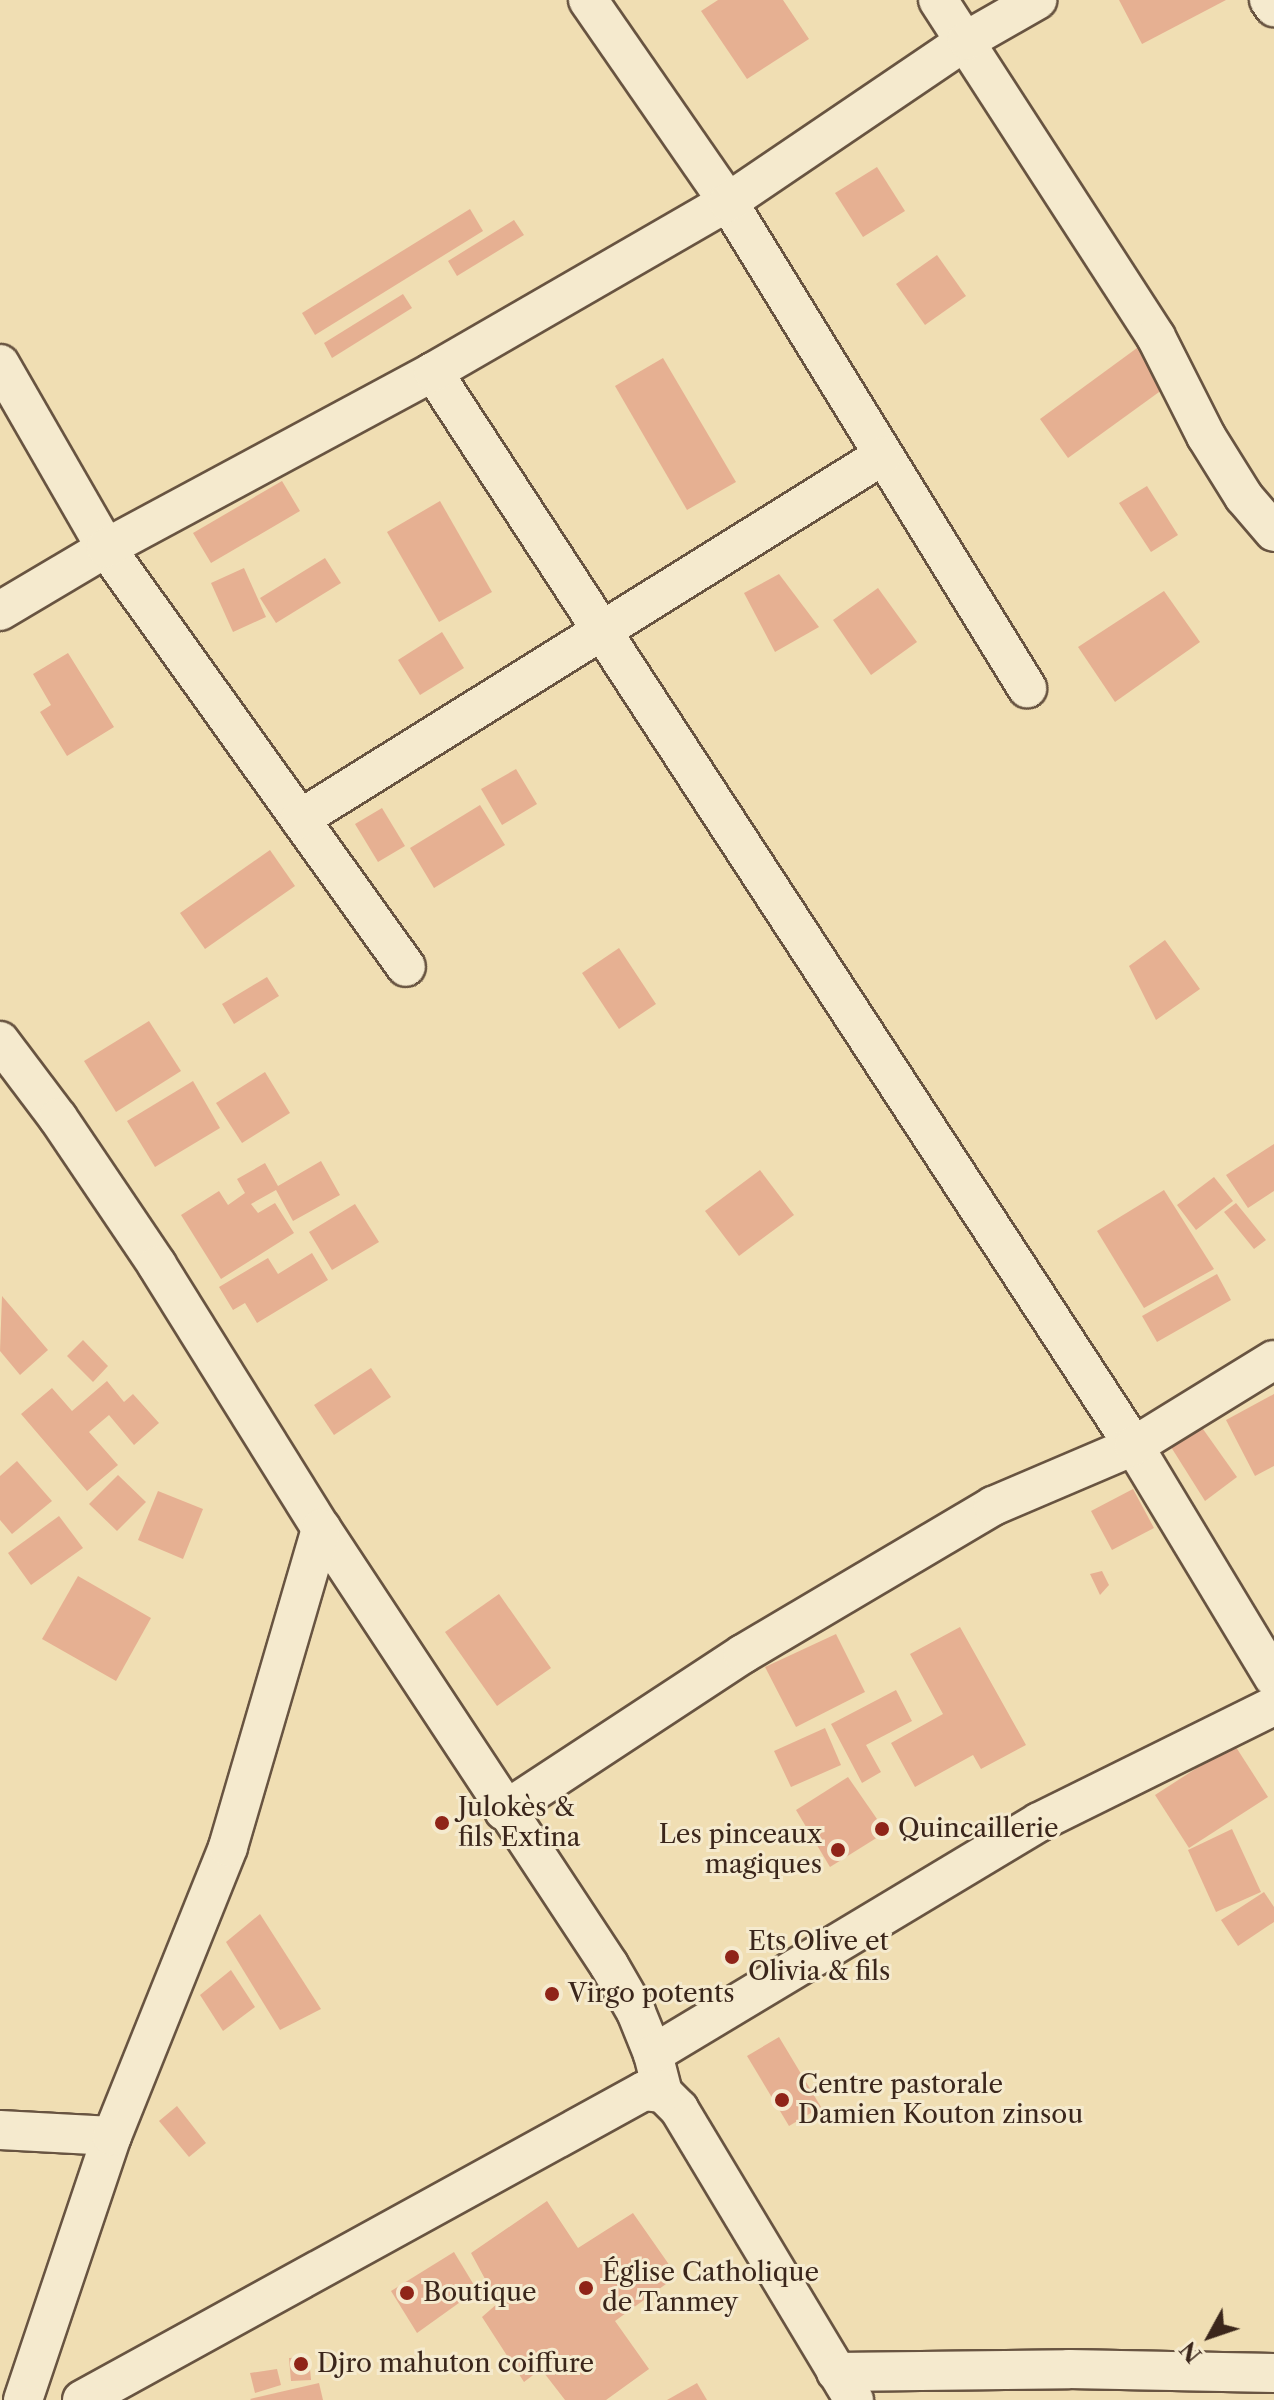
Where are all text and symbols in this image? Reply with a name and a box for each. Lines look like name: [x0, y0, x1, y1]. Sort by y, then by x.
place label: Julokès & fils Extina: [458, 1792, 581, 1854]
place label: Quincaillerie: [898, 1813, 1059, 1845]
marker: Julokès & fils Extina: [433, 1814, 451, 1832]
place label: Les pinceaux magiques: [659, 1819, 822, 1880]
marker: Quincaillerie: [873, 1820, 891, 1838]
marker: Les pinceaux magiques: [829, 1841, 847, 1859]
place label: Ets Olive et Olivia & fils: [748, 1926, 891, 1988]
marker: Ets Olive et Olivia & fils: [723, 1948, 741, 1966]
place label: Virgo potents: [568, 1978, 734, 2010]
marker: Virgo potents: [543, 1985, 561, 2003]
place label: Centre pastorale Damien Kouton zinsou: [798, 2069, 1083, 2130]
marker: Centre pastorale Damien Kouton zinsou: [773, 2091, 791, 2109]
place label: Église Catholique de Tanmey: [602, 2257, 819, 2318]
place label: Boutique: [423, 2277, 537, 2309]
marker: Église Catholique de Tanmey: [577, 2279, 595, 2297]
marker: Boutique: [398, 2284, 416, 2302]
north arrow: [1170, 2296, 1250, 2376]
text: N: [1175, 2336, 1208, 2368]
place label: Djro mahuton coiffure: [317, 2348, 594, 2380]
marker: Djro mahuton coiffure: [292, 2355, 310, 2373]

